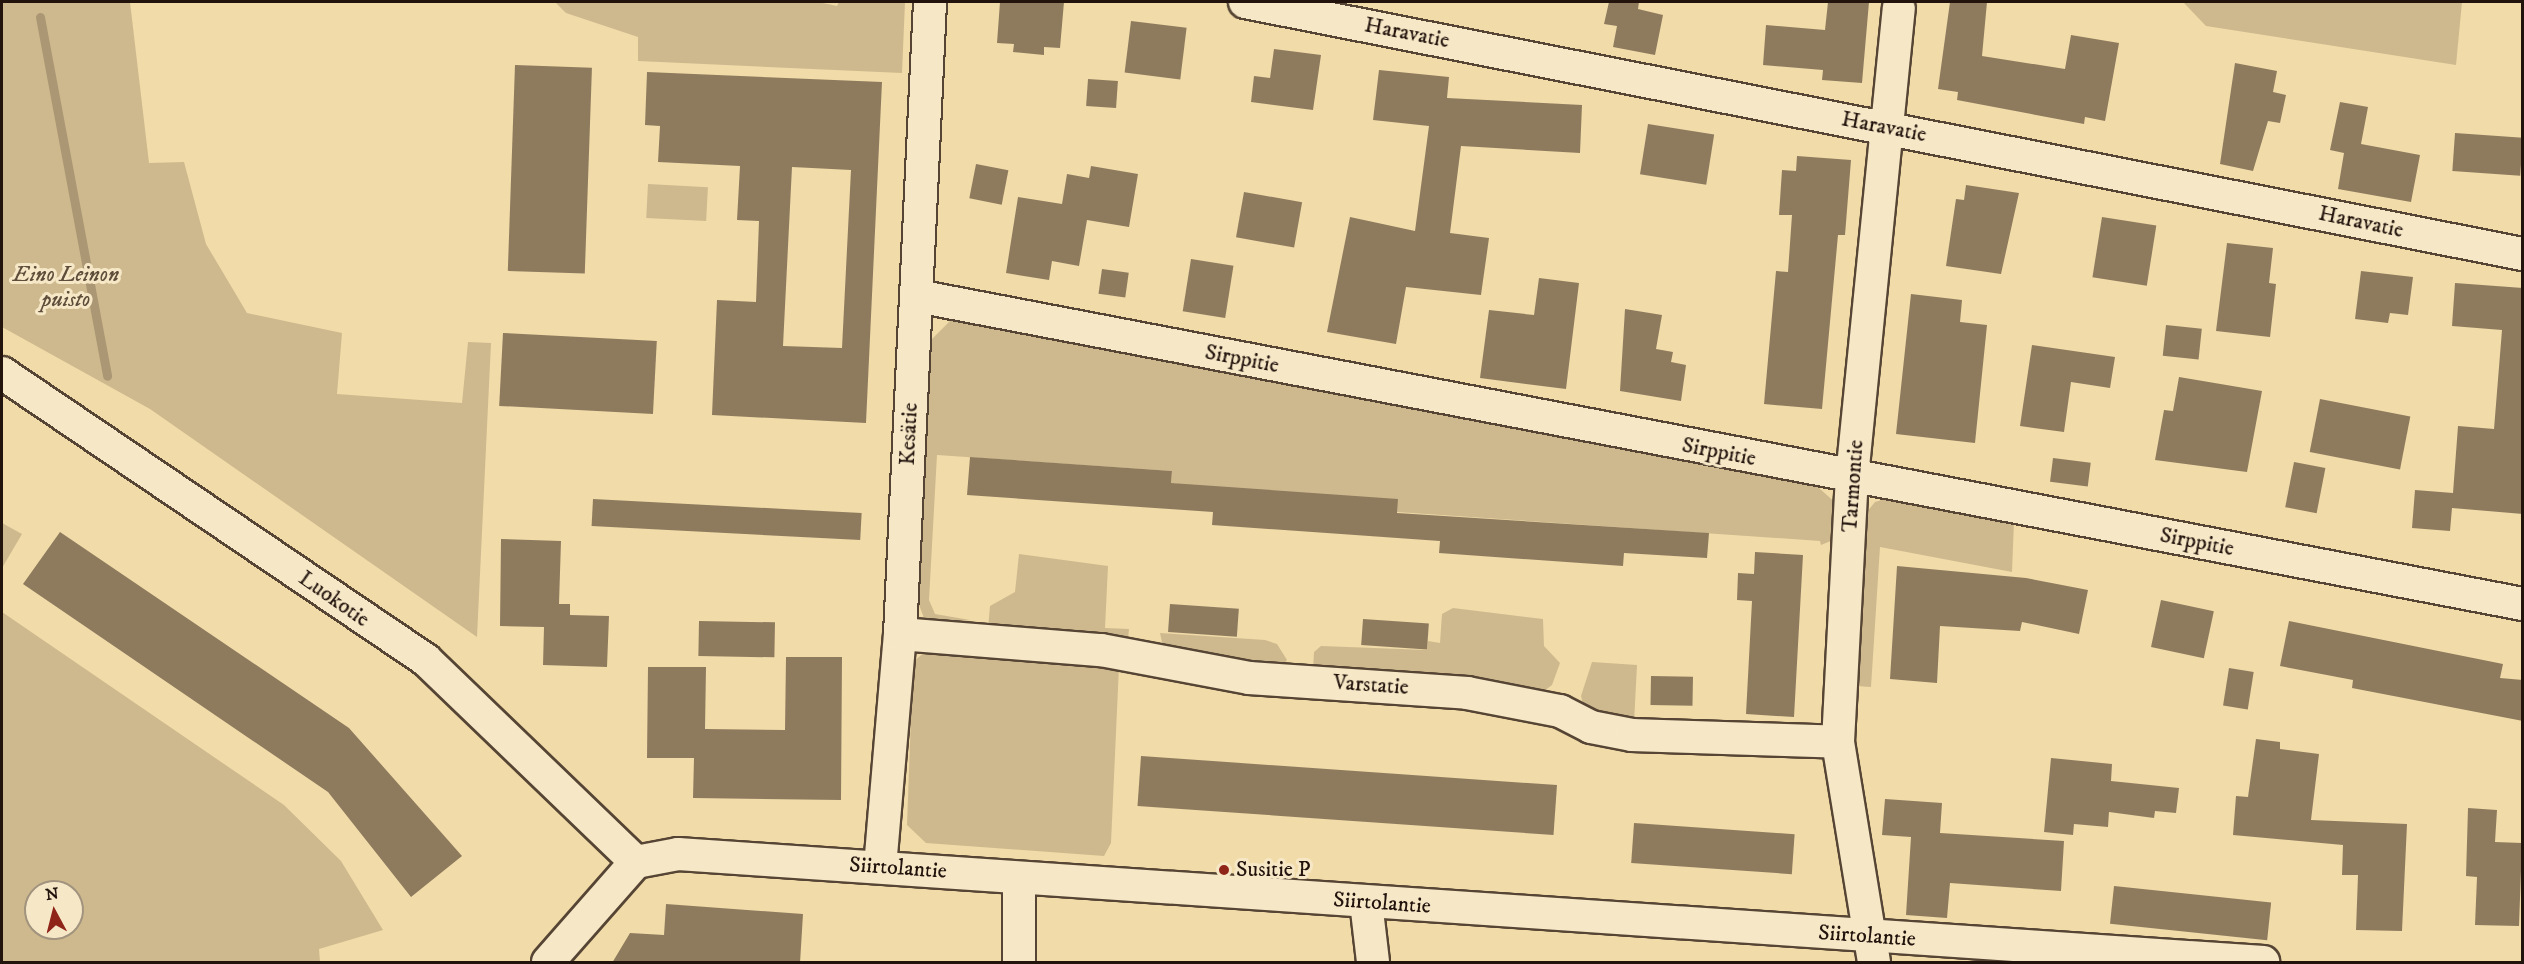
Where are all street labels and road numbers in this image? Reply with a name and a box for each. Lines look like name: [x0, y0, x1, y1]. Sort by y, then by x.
street label: Haravatie: [1362, 12, 1452, 54]
street label: Haravatie: [1839, 106, 1929, 148]
street label: Haravatie: [2316, 200, 2406, 244]
street label: Sirppitie: [1203, 339, 1281, 379]
street label: Kesätie: [894, 402, 924, 466]
street label: Sirppitie: [1680, 432, 1758, 472]
street label: Tarmontie: [1837, 439, 1869, 533]
street label: Sirppitie: [2158, 522, 2236, 562]
street label: Luokotie: [294, 565, 374, 633]
street label: Varstatie: [1332, 669, 1410, 701]
street label: Siirtolantie: [848, 851, 948, 885]
street label: Siirtolantie: [1332, 886, 1432, 920]
street label: Siirtolantie: [1817, 919, 1917, 953]

